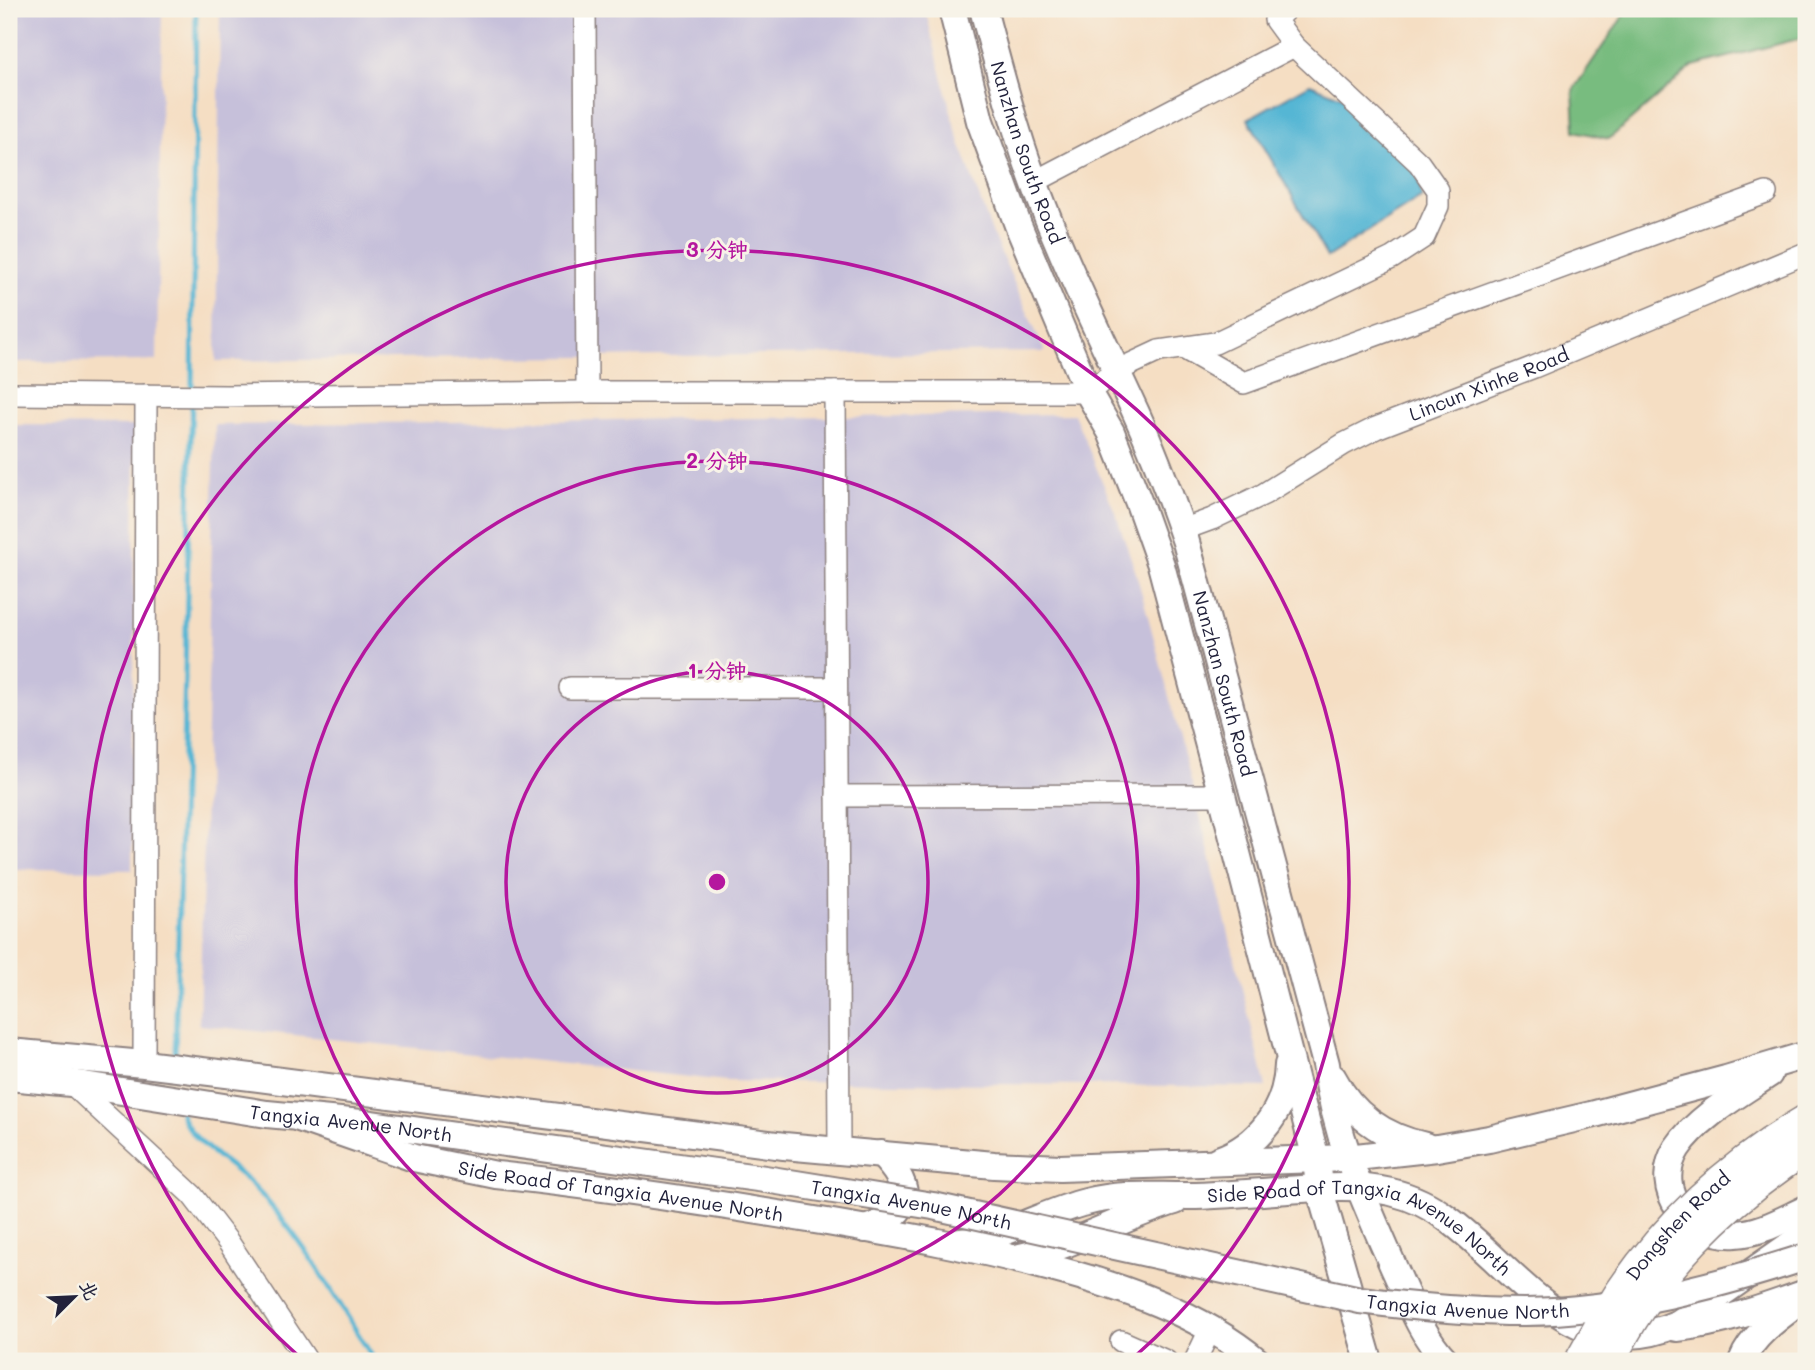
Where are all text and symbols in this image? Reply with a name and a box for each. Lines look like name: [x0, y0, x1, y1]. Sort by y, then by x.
street label: Nanzhan South Road: [986, 58, 1070, 247]
text: 3 分钟: [686, 235, 748, 262]
street label: Lincun Xinhe Road: [1405, 341, 1572, 426]
text: 2 分钟: [686, 446, 748, 473]
street label: Nanzhan South Road: [1188, 588, 1261, 779]
text: 1 分钟: [688, 656, 746, 683]
centre of rings: [705, 870, 729, 894]
street label: Tangxia Avenue North: [248, 1098, 453, 1147]
street label: Side Road of Tangxia Avenue North: [456, 1154, 785, 1227]
street label: Dongshen Road: [1620, 1165, 1735, 1285]
street label: Tangxia Avenue North: [809, 1174, 1014, 1235]
street label: Side Road of Tangxia Avenue North: [1206, 1174, 1517, 1280]
north arrow: [38, 1262, 108, 1332]
text: 北: [75, 1276, 105, 1304]
street label: Tangxia Avenue North: [1365, 1288, 1570, 1324]

